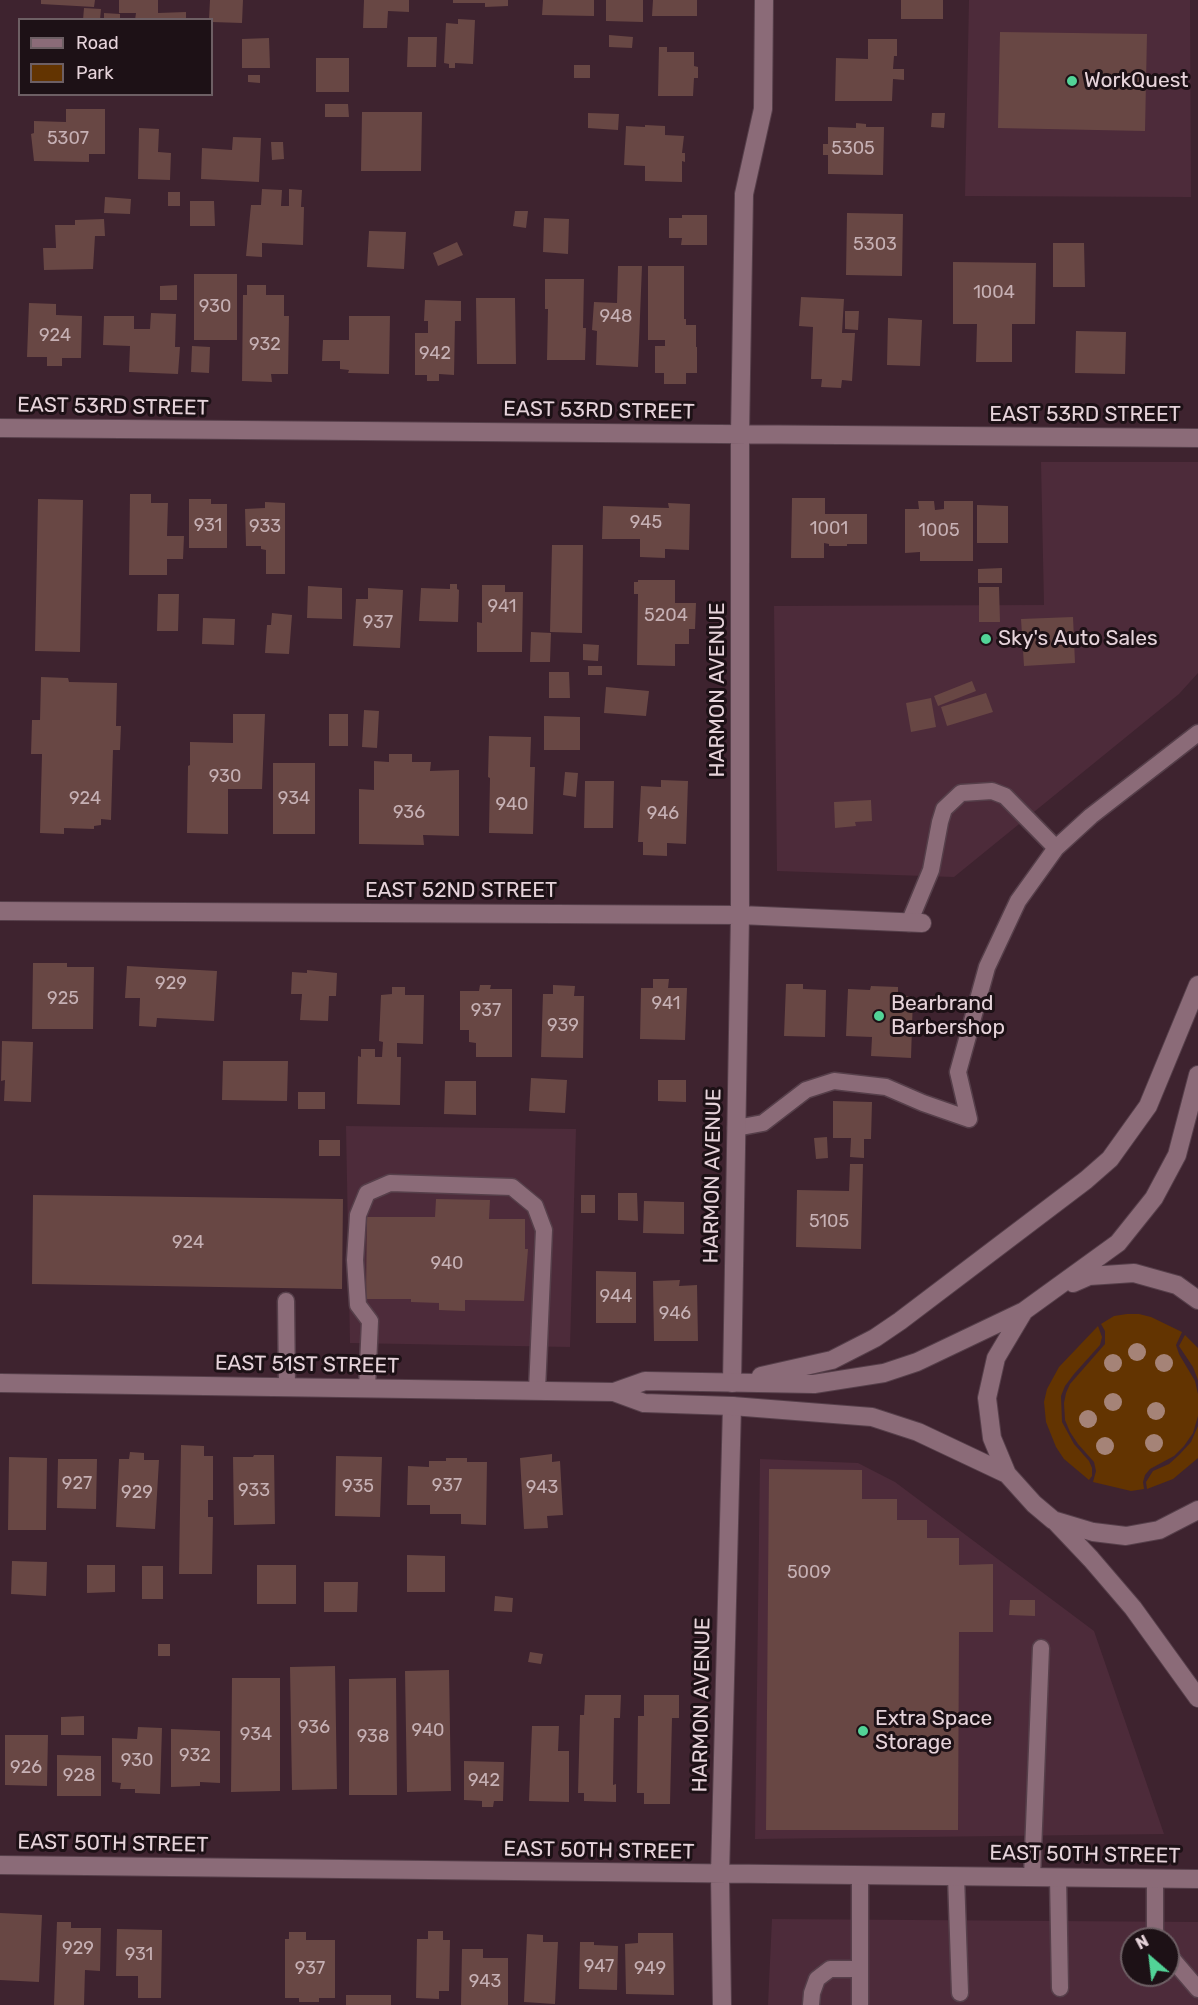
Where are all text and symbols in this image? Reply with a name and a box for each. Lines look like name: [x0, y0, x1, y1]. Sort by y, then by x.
legend: [18, 18, 213, 96]
text: Road: [76, 32, 119, 54]
text: Park: [76, 62, 113, 84]
place label: WorkQuest: [1084, 68, 1189, 94]
marker: WorkQuest: [1065, 74, 1079, 88]
house number: 5307: [47, 128, 89, 150]
house number: 5305: [831, 138, 875, 160]
house number: 5303: [853, 234, 897, 256]
house number: 1004: [973, 282, 1015, 304]
house number: 930: [199, 296, 231, 318]
house number: 948: [599, 306, 633, 328]
house number: 924: [39, 325, 71, 347]
house number: 932: [249, 334, 281, 356]
house number: 942: [419, 343, 451, 365]
street label: EAST 53RD STREET: [17, 393, 209, 421]
street label: EAST 53RD STREET: [503, 397, 695, 425]
street label: EAST 53RD STREET: [989, 402, 1181, 428]
house number: 945: [630, 512, 662, 534]
house number: 931: [194, 515, 222, 537]
house number: 933: [249, 516, 281, 538]
house number: 1001: [810, 518, 848, 540]
house number: 1005: [918, 520, 960, 542]
house number: 941: [488, 596, 516, 618]
street label: HARMON AVENUE: [705, 602, 731, 778]
house number: 5204: [644, 605, 688, 627]
house number: 937: [363, 612, 393, 634]
place label: Sky's Auto Sales: [998, 626, 1158, 652]
marker: Sky's Auto Sales: [979, 632, 993, 646]
house number: 930: [209, 766, 241, 788]
house number: 924: [69, 788, 101, 810]
house number: 934: [278, 788, 310, 810]
house number: 940: [495, 794, 529, 816]
house number: 936: [393, 802, 425, 824]
house number: 946: [647, 803, 679, 825]
street label: EAST 52ND STREET: [365, 878, 557, 904]
house number: 929: [155, 973, 187, 995]
house number: 925: [47, 988, 79, 1010]
place label: Bearbrand Barbershop: [891, 991, 1005, 1041]
house number: 941: [652, 993, 680, 1015]
house number: 937: [471, 1000, 501, 1022]
marker: Bearbrand Barbershop: [872, 1009, 886, 1023]
house number: 939: [547, 1015, 579, 1037]
street label: HARMON AVENUE: [699, 1088, 727, 1264]
house number: 5105: [809, 1211, 849, 1233]
house number: 924: [172, 1232, 204, 1254]
house number: 940: [430, 1253, 464, 1275]
house number: 944: [600, 1286, 632, 1308]
house number: 946: [659, 1303, 691, 1325]
street label: EAST 51ST STREET: [215, 1351, 399, 1379]
house number: 927: [62, 1473, 92, 1495]
house number: 937: [432, 1475, 462, 1497]
house number: 935: [342, 1476, 374, 1498]
house number: 943: [526, 1477, 558, 1499]
house number: 933: [238, 1480, 270, 1502]
house number: 929: [121, 1482, 153, 1504]
house number: 5009: [787, 1562, 831, 1584]
street label: HARMON AVENUE: [688, 1617, 716, 1793]
place label: Extra Space Storage: [875, 1706, 992, 1756]
house number: 936: [298, 1717, 330, 1739]
house number: 940: [411, 1720, 445, 1742]
house number: 934: [240, 1724, 272, 1746]
marker: Extra Space Storage: [856, 1724, 870, 1738]
house number: 938: [357, 1726, 389, 1748]
house number: 932: [179, 1745, 211, 1767]
house number: 930: [121, 1750, 153, 1772]
house number: 926: [10, 1757, 42, 1779]
house number: 928: [63, 1765, 95, 1787]
house number: 942: [468, 1770, 500, 1792]
street label: EAST 50TH STREET: [17, 1830, 209, 1858]
street label: EAST 50TH STREET: [503, 1837, 695, 1865]
street label: EAST 50TH STREET: [989, 1841, 1181, 1869]
north arrow: [1120, 1927, 1180, 1987]
text: N: [1133, 1931, 1152, 1954]
house number: 929: [62, 1938, 94, 1960]
house number: 931: [125, 1944, 153, 1966]
house number: 947: [584, 1956, 614, 1978]
house number: 937: [295, 1958, 325, 1980]
house number: 949: [634, 1958, 666, 1980]
house number: 943: [469, 1971, 501, 1993]

